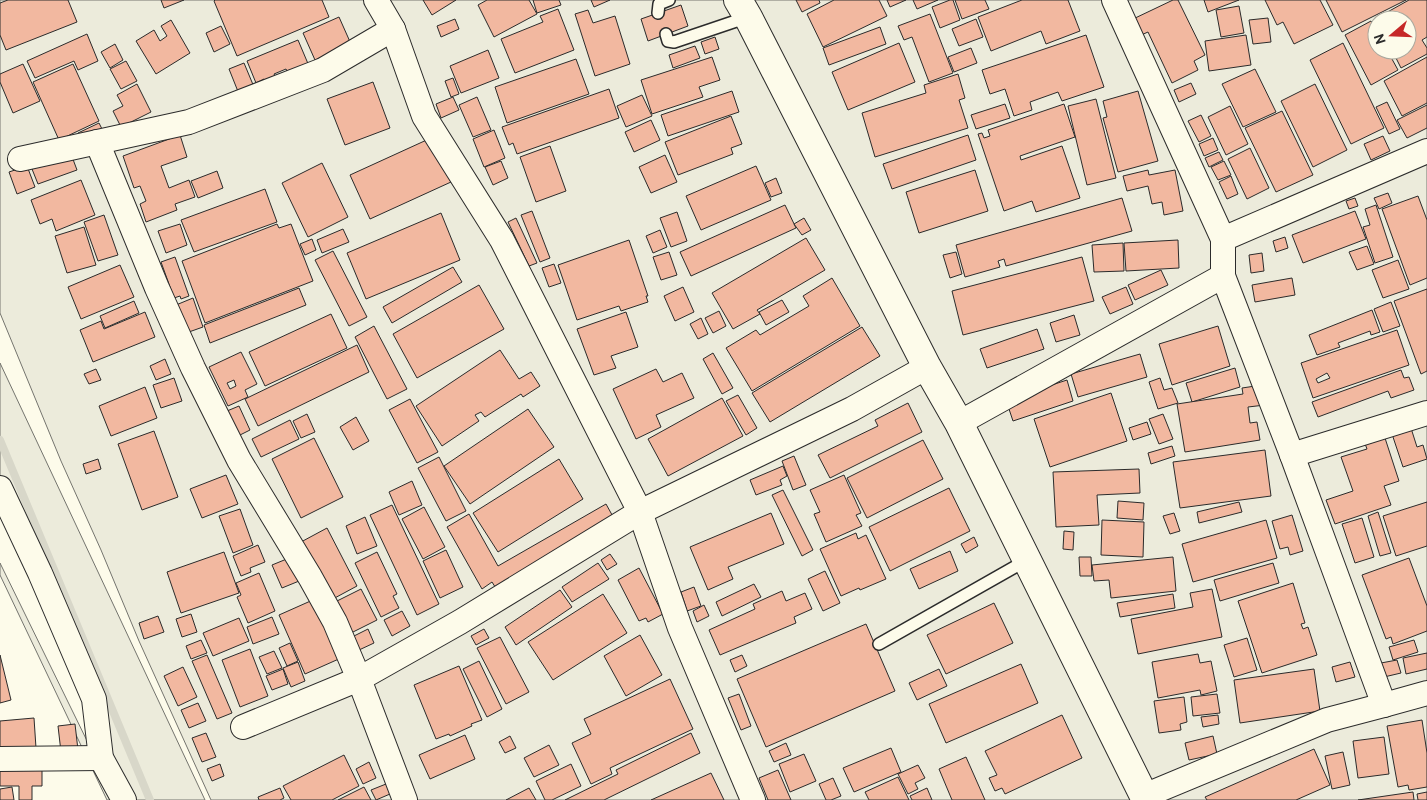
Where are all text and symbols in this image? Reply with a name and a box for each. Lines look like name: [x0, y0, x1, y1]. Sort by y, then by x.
north arrow: [1367, 10, 1417, 60]
text: N: [1371, 31, 1391, 46]

